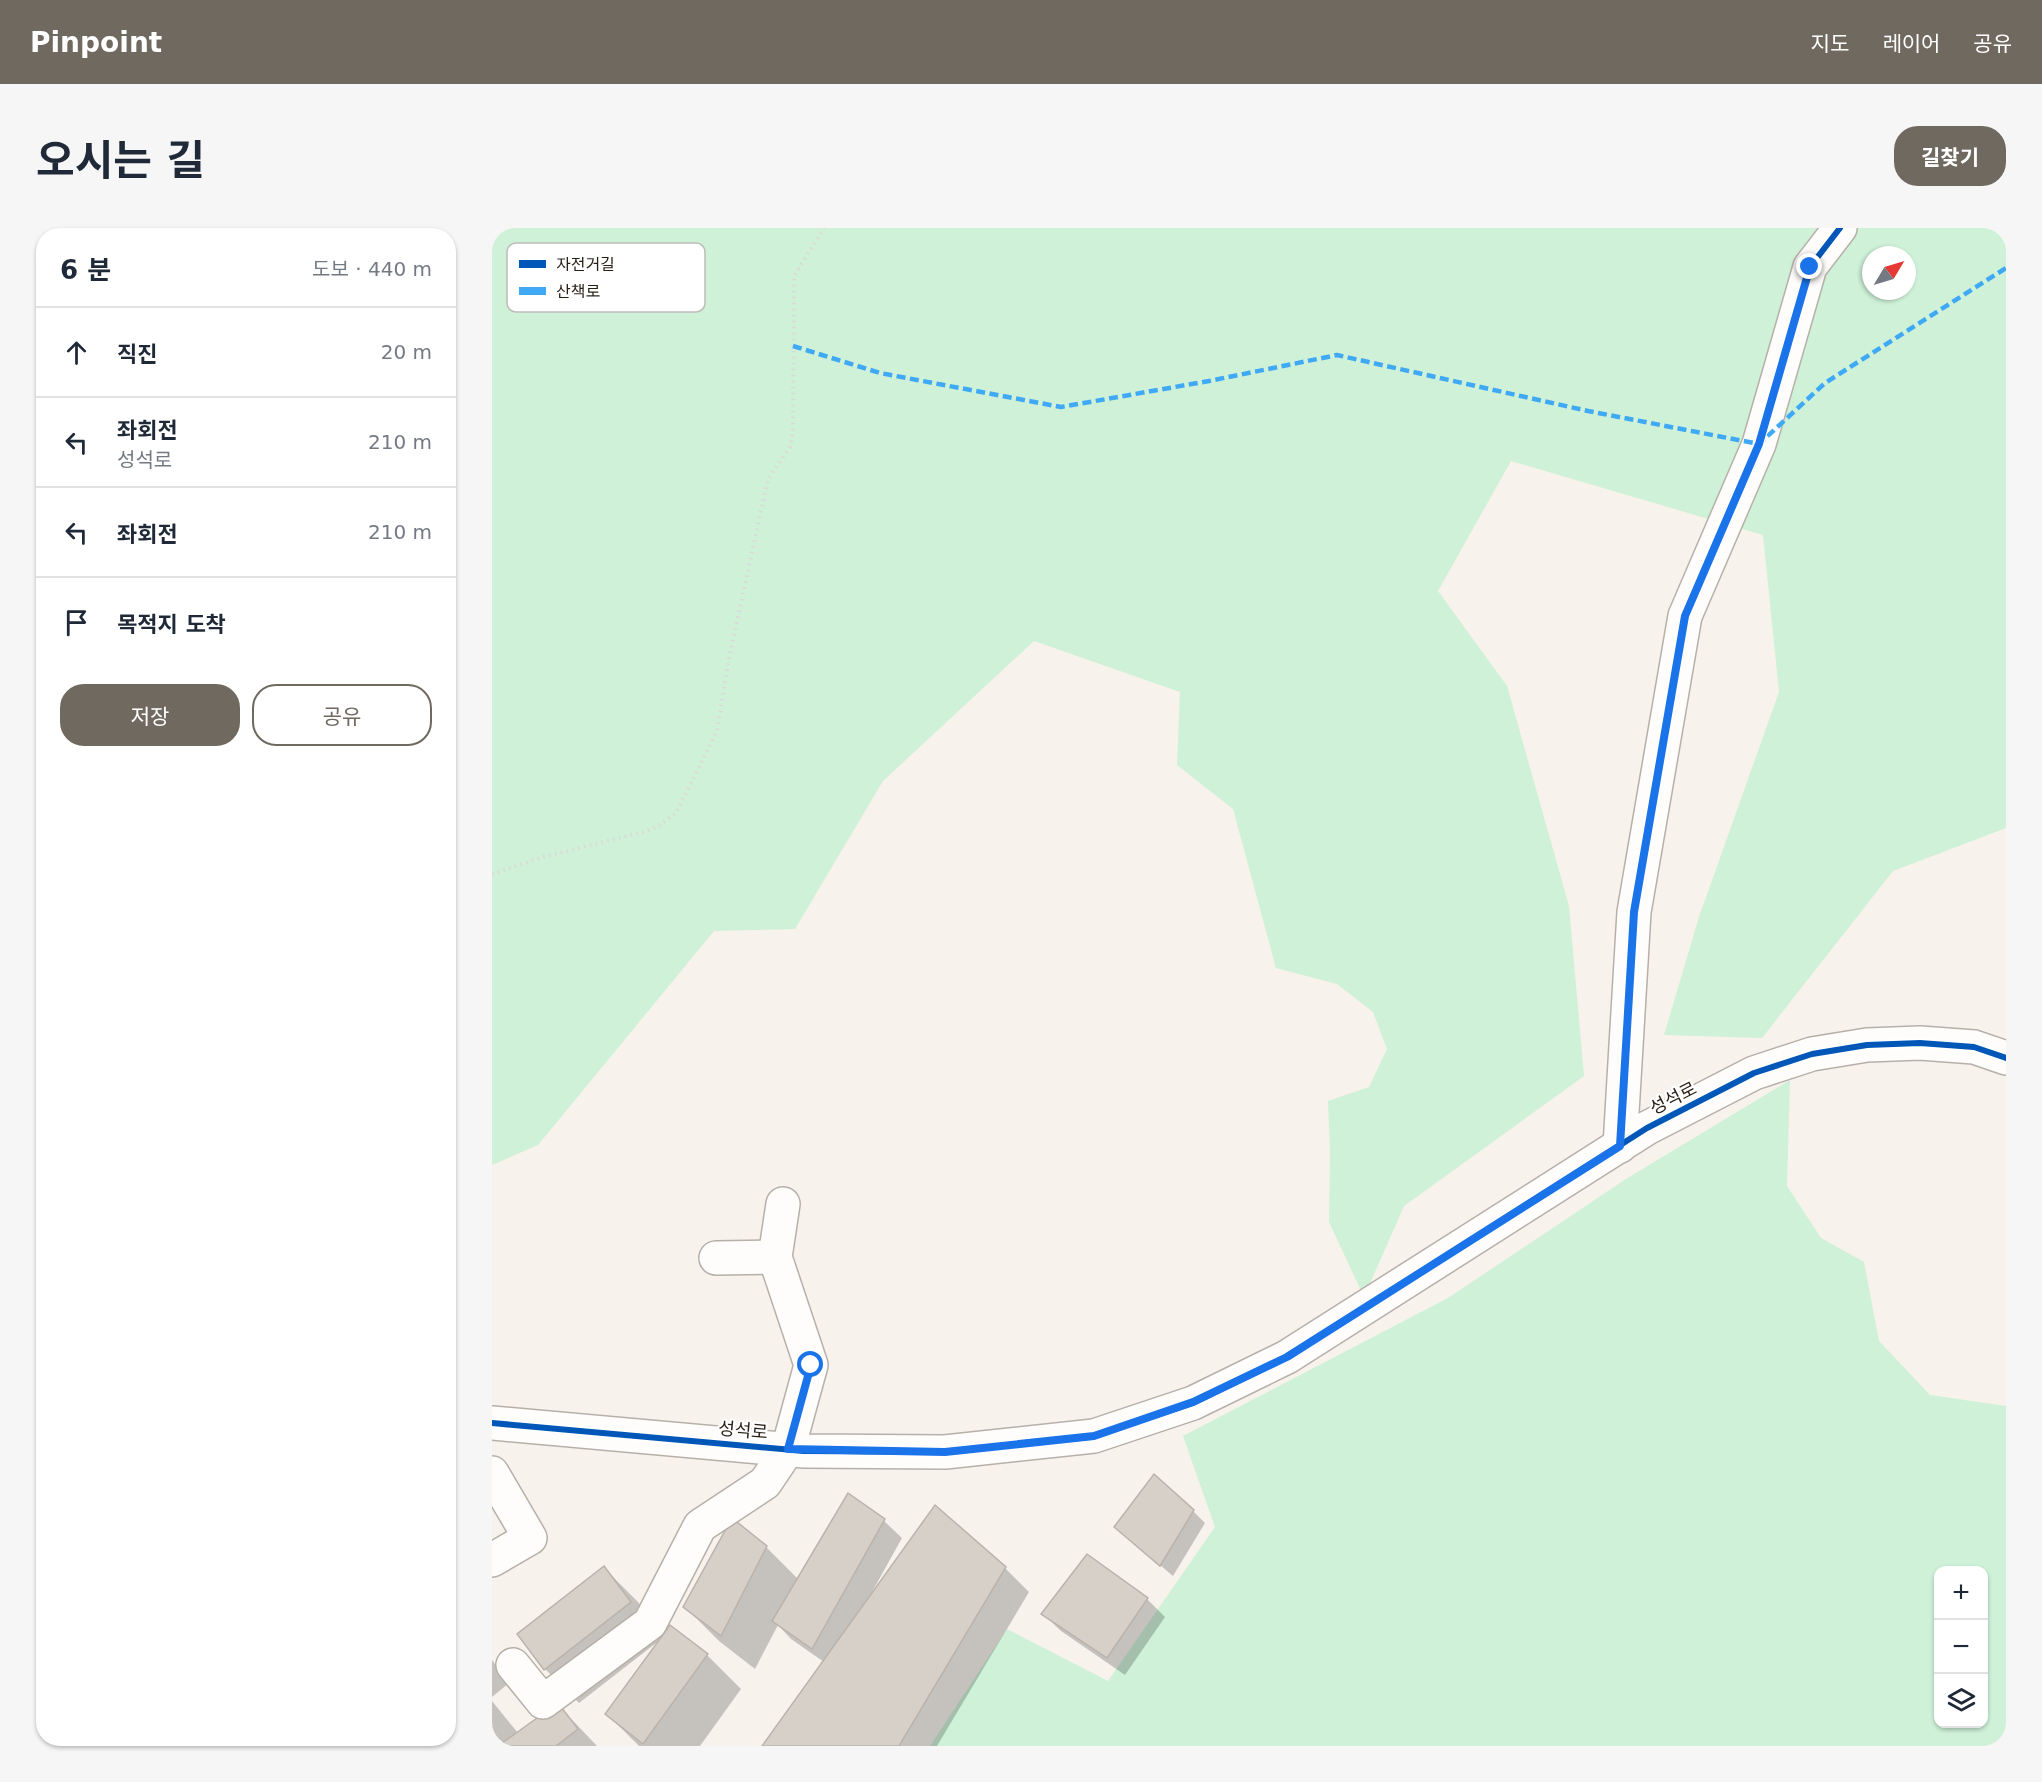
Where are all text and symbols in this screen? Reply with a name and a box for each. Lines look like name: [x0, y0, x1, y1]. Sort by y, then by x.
text: Pinpoint: [30, 26, 162, 59]
text: 지도: [1811, 32, 1849, 56]
text: 레이어: [1882, 32, 1940, 56]
text: 공유: [1973, 32, 2012, 56]
button: 길찾기: [1894, 126, 2006, 186]
text: 오시는 길: [36, 136, 205, 185]
legend: [507, 243, 705, 312]
north arrow: [1862, 246, 1916, 300]
route end: [1796, 253, 1822, 279]
text: 6 분: [60, 255, 111, 285]
text: 자전거길: [556, 255, 615, 274]
text: 도보 · 440 m: [312, 257, 432, 281]
text: 산책로: [556, 282, 600, 301]
icon: ahead: [60, 336, 93, 369]
text: 20 m: [381, 340, 432, 364]
text: 직진: [117, 342, 157, 367]
text: 좌회전: [117, 418, 178, 443]
icon: left: [60, 426, 93, 459]
text: 210 m: [368, 430, 432, 454]
text: 성석로: [117, 448, 172, 472]
icon: left: [60, 516, 93, 549]
text: 210 m: [368, 520, 432, 544]
text: 좌회전: [117, 522, 178, 547]
icon: arrive: [60, 606, 93, 639]
text: 목적지 도착: [117, 612, 226, 637]
button: 저장: [60, 684, 240, 746]
button: 공유: [252, 684, 432, 746]
street label: 성석로: [1646, 1077, 1700, 1119]
route start: [797, 1351, 823, 1377]
street label: 성석로: [717, 1417, 769, 1443]
map controls: [1934, 1566, 1988, 1728]
button: +: [1934, 1566, 1988, 1620]
button: −: [1934, 1620, 1988, 1674]
button: layers: [1934, 1674, 1988, 1728]

